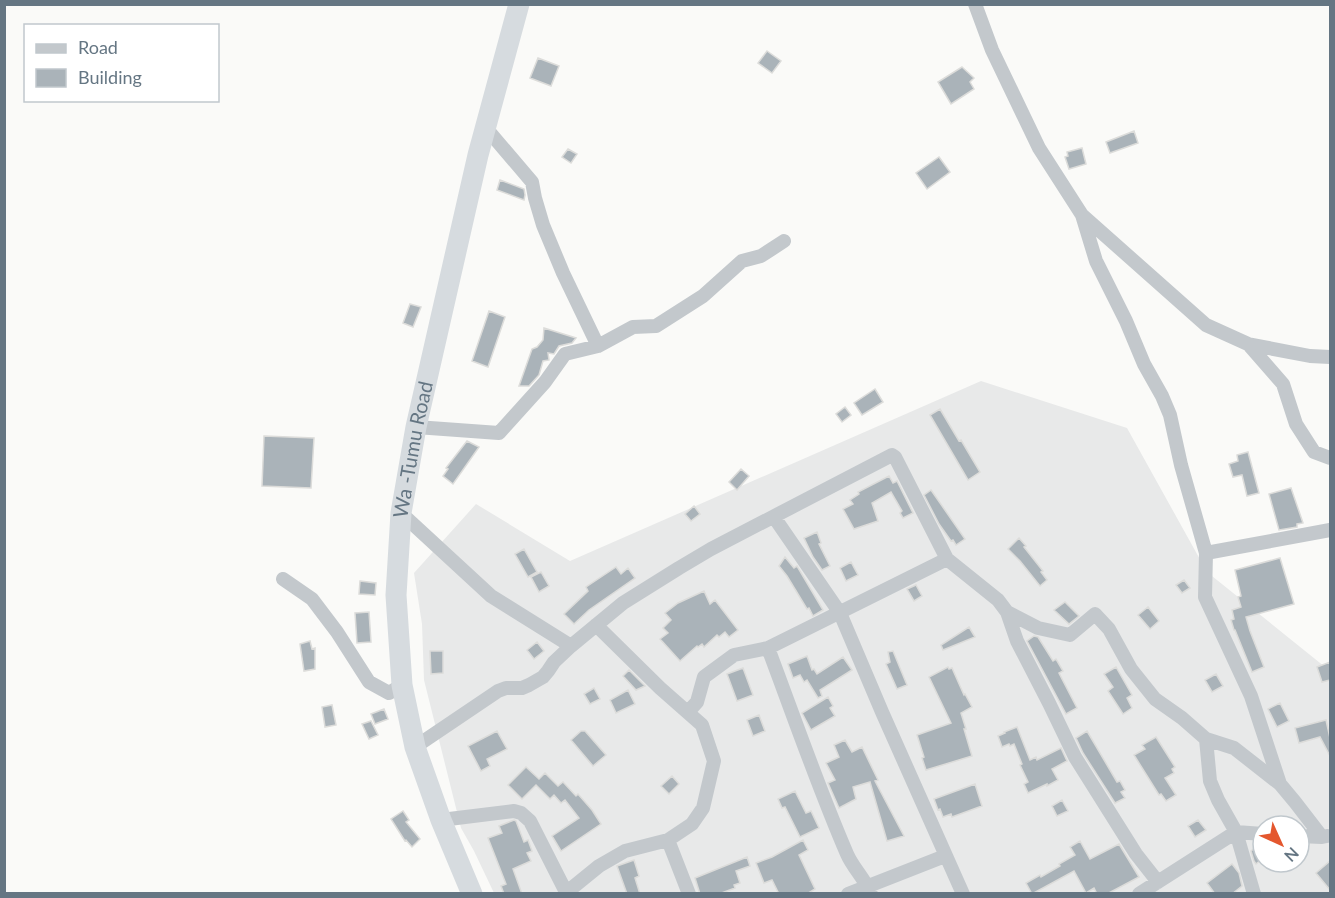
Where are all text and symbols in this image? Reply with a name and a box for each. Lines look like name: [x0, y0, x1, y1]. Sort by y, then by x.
legend: [24, 24, 219, 102]
text: Road: [78, 36, 118, 58]
text: Building: [78, 66, 142, 88]
street label: Wa -Tumu Road: [387, 379, 437, 520]
north arrow: [1251, 814, 1311, 874]
text: N: [1281, 844, 1303, 866]

